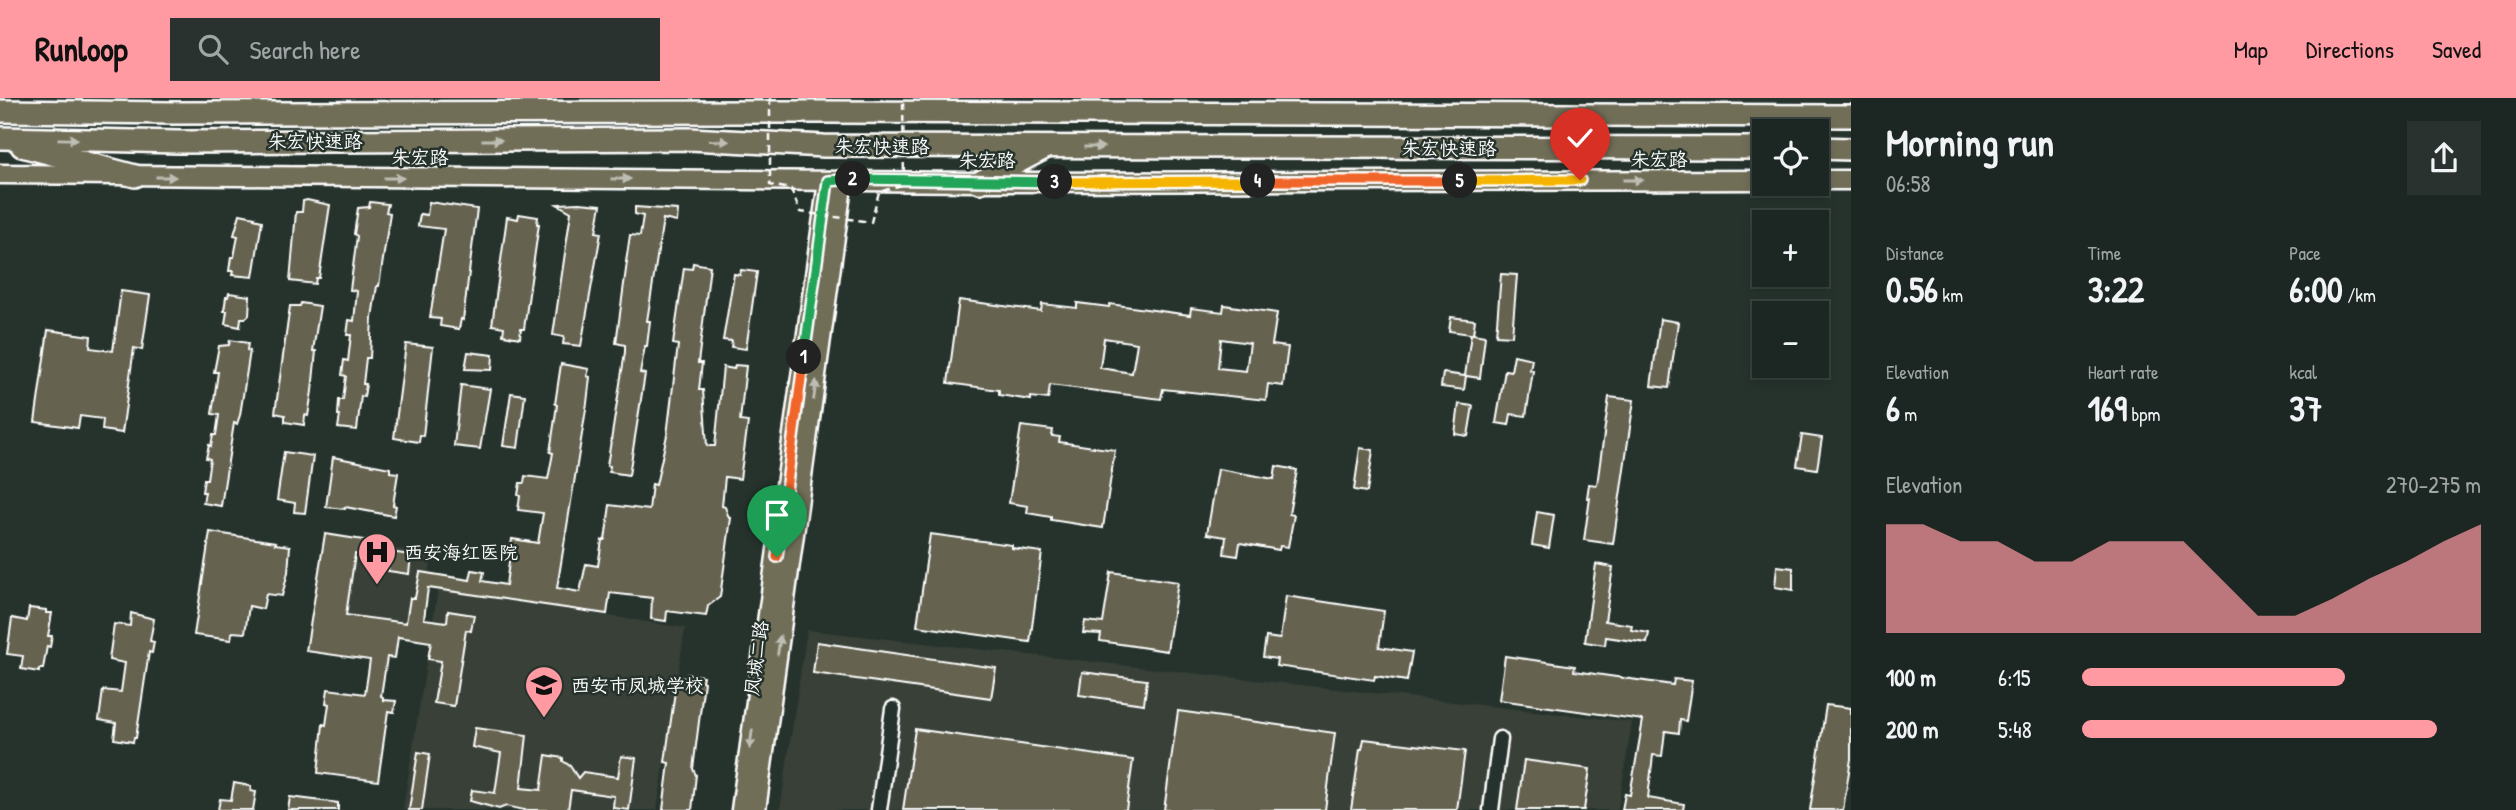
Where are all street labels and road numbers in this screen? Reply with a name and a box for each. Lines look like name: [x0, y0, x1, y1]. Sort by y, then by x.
street label: 朱宏快速路: [267, 128, 363, 154]
street label: 朱宏快速路: [834, 133, 930, 159]
street label: 朱宏快速路: [1401, 135, 1497, 161]
street label: 朱宏路: [391, 144, 449, 170]
street label: 朱宏路: [1630, 146, 1688, 172]
street label: 朱宏路: [958, 147, 1016, 173]
street label: 凤城二路: [738, 619, 774, 697]

